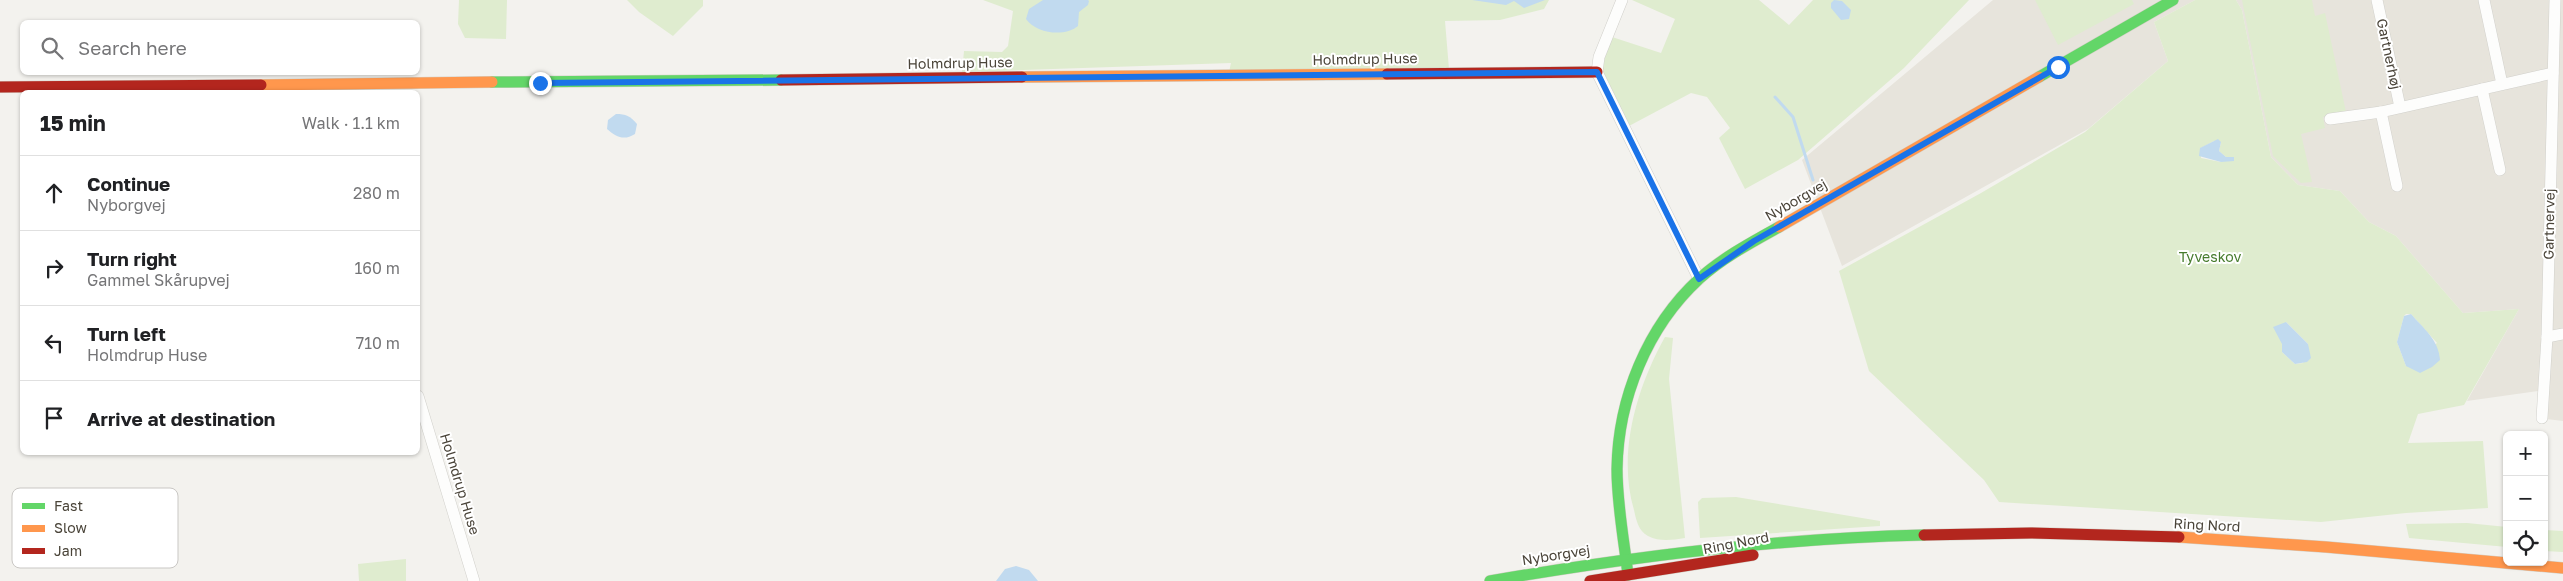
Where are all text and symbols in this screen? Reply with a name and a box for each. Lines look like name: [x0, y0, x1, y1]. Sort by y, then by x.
street label: Gartnerhøj: [2374, 17, 2405, 91]
search box: [20, 20, 420, 75]
icon: search: [38, 34, 66, 62]
text: Search here: [78, 36, 187, 59]
street label: Holmdrup Huse: [1312, 49, 1418, 68]
street label: Holmdrup Huse: [907, 53, 1013, 72]
route start: [2047, 56, 2070, 79]
route end: [529, 72, 552, 95]
text: 15 min: [40, 110, 106, 136]
text: Walk · 1.1 km: [302, 113, 400, 133]
text: Continue: [87, 172, 170, 195]
street label: Nyborgvej: [1762, 175, 1830, 224]
icon: ahead: [40, 179, 68, 207]
text: 280 m: [353, 183, 400, 203]
street label: Gartnervej: [2539, 188, 2558, 260]
text: Nyborgvej: [87, 195, 166, 215]
text: Turn right: [87, 247, 177, 270]
park label: Tyveskov: [2179, 248, 2241, 265]
icon: right: [40, 254, 68, 282]
text: 160 m: [354, 258, 400, 278]
text: Gammel Skårupvej: [87, 270, 230, 290]
text: Turn left: [87, 322, 166, 345]
icon: left: [40, 329, 68, 357]
text: 710 m: [356, 333, 400, 353]
text: Holmdrup Huse: [87, 345, 207, 365]
icon: arrive: [40, 404, 68, 432]
text: Arrive at destination: [87, 407, 275, 430]
street label: Holmdrup Huse: [437, 431, 484, 537]
map controls: [2503, 431, 2548, 566]
button: +: [2503, 431, 2548, 476]
button: −: [2503, 476, 2548, 521]
legend: [12, 488, 178, 568]
text: Fast: [54, 497, 83, 514]
street label: Ring Nord: [2173, 514, 2241, 535]
text: Slow: [54, 519, 87, 536]
button: locate: [2503, 521, 2548, 566]
street label: Ring Nord: [1701, 528, 1770, 557]
street label: Nyborgvej: [1521, 541, 1591, 568]
text: Jam: [54, 542, 82, 559]

